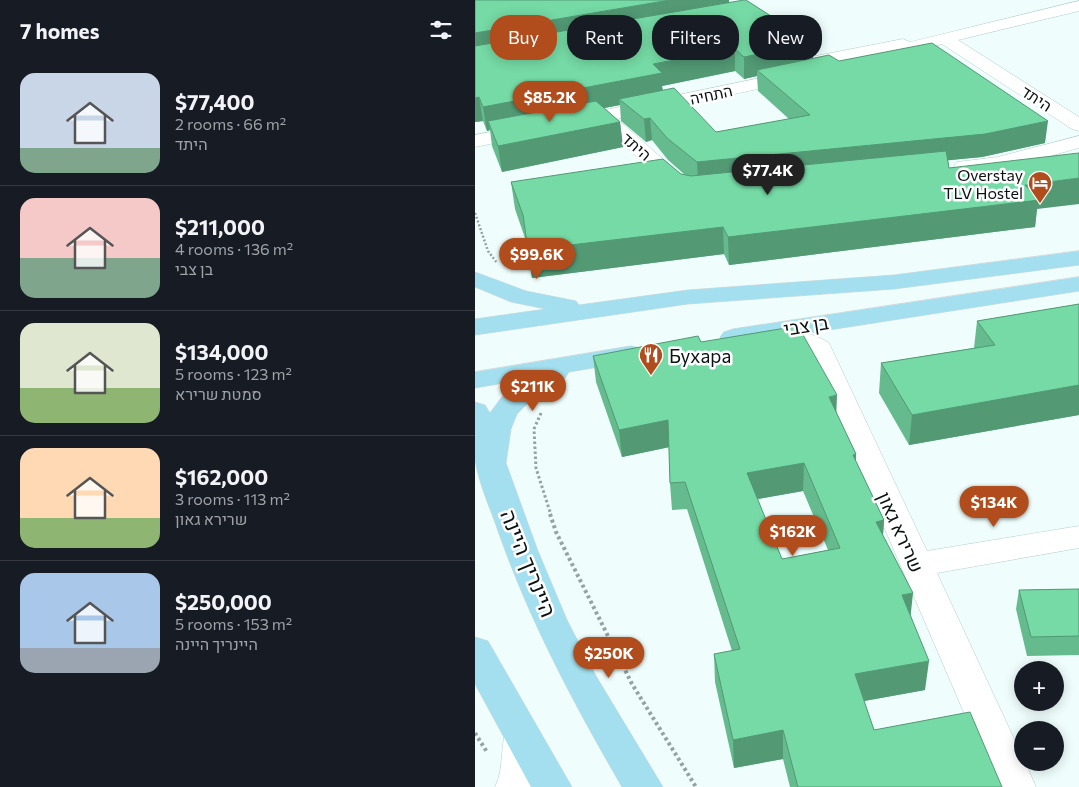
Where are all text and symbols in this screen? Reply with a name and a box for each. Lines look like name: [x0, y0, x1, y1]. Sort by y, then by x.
chip: Buy: [490, 15, 557, 60]
chip: Rent: [567, 15, 642, 60]
chip: Filters: [652, 15, 739, 60]
chip: New: [749, 15, 822, 60]
icon: filters: [427, 16, 455, 44]
text: 7 homes: [20, 18, 99, 43]
pin: $85.2K: [509, 80, 591, 123]
street label: התחיה: [688, 80, 734, 108]
street label: היתד: [1018, 81, 1056, 115]
text: $85.2K: [524, 87, 576, 106]
text: $77,400: [175, 89, 254, 114]
icon: home: [60, 93, 120, 153]
text: 2 rooms · 66 m²: [175, 114, 286, 133]
street label: היתד: [618, 128, 656, 164]
text: היתד: [175, 134, 208, 153]
pin: $77.4K: [727, 154, 809, 196]
text: $77.4K: [743, 160, 793, 179]
place label: Overstay TLV Hostel: [943, 165, 1023, 202]
hotel icon: Overstay TLV Hostel: [1027, 170, 1053, 204]
text: $211,000: [175, 214, 265, 239]
icon: home: [60, 218, 120, 278]
pin: $99.6K: [496, 238, 578, 280]
text: 4 rooms · 136 m²: [175, 239, 293, 258]
text: $99.6K: [510, 244, 564, 263]
text: בן צבי: [175, 259, 213, 278]
street label: בן צבי: [782, 310, 830, 340]
text: $134,000: [175, 339, 268, 364]
restaurant icon: Бухара: [638, 342, 664, 376]
icon: home: [60, 343, 120, 403]
place label: Бухара: [669, 344, 731, 367]
text: 5 rooms · 123 m²: [175, 364, 292, 383]
pin: $211K: [498, 370, 568, 412]
text: $211K: [511, 376, 555, 395]
text: סמטת שרירא: [175, 384, 262, 403]
text: $162,000: [175, 464, 268, 489]
icon: home: [60, 468, 120, 528]
pin: $134K: [959, 486, 1029, 528]
street label: שרירא גאון: [873, 488, 929, 576]
text: 3 rooms · 113 m²: [175, 489, 290, 508]
text: $134K: [971, 492, 1017, 511]
street label: היינריך היינה: [495, 505, 563, 621]
text: שרירא גאון: [175, 509, 247, 528]
pin: $162K: [758, 514, 828, 557]
text: $162K: [770, 521, 816, 540]
text: $250,000: [175, 589, 272, 614]
icon: home: [60, 593, 120, 653]
text: 5 rooms · 153 m²: [175, 614, 292, 633]
text: היינריך היינה: [175, 634, 258, 653]
pin: $250K: [574, 636, 644, 679]
text: $250K: [584, 643, 634, 662]
map controls: [1014, 661, 1064, 771]
button: +: [1014, 661, 1064, 711]
button: −: [1014, 721, 1064, 771]

